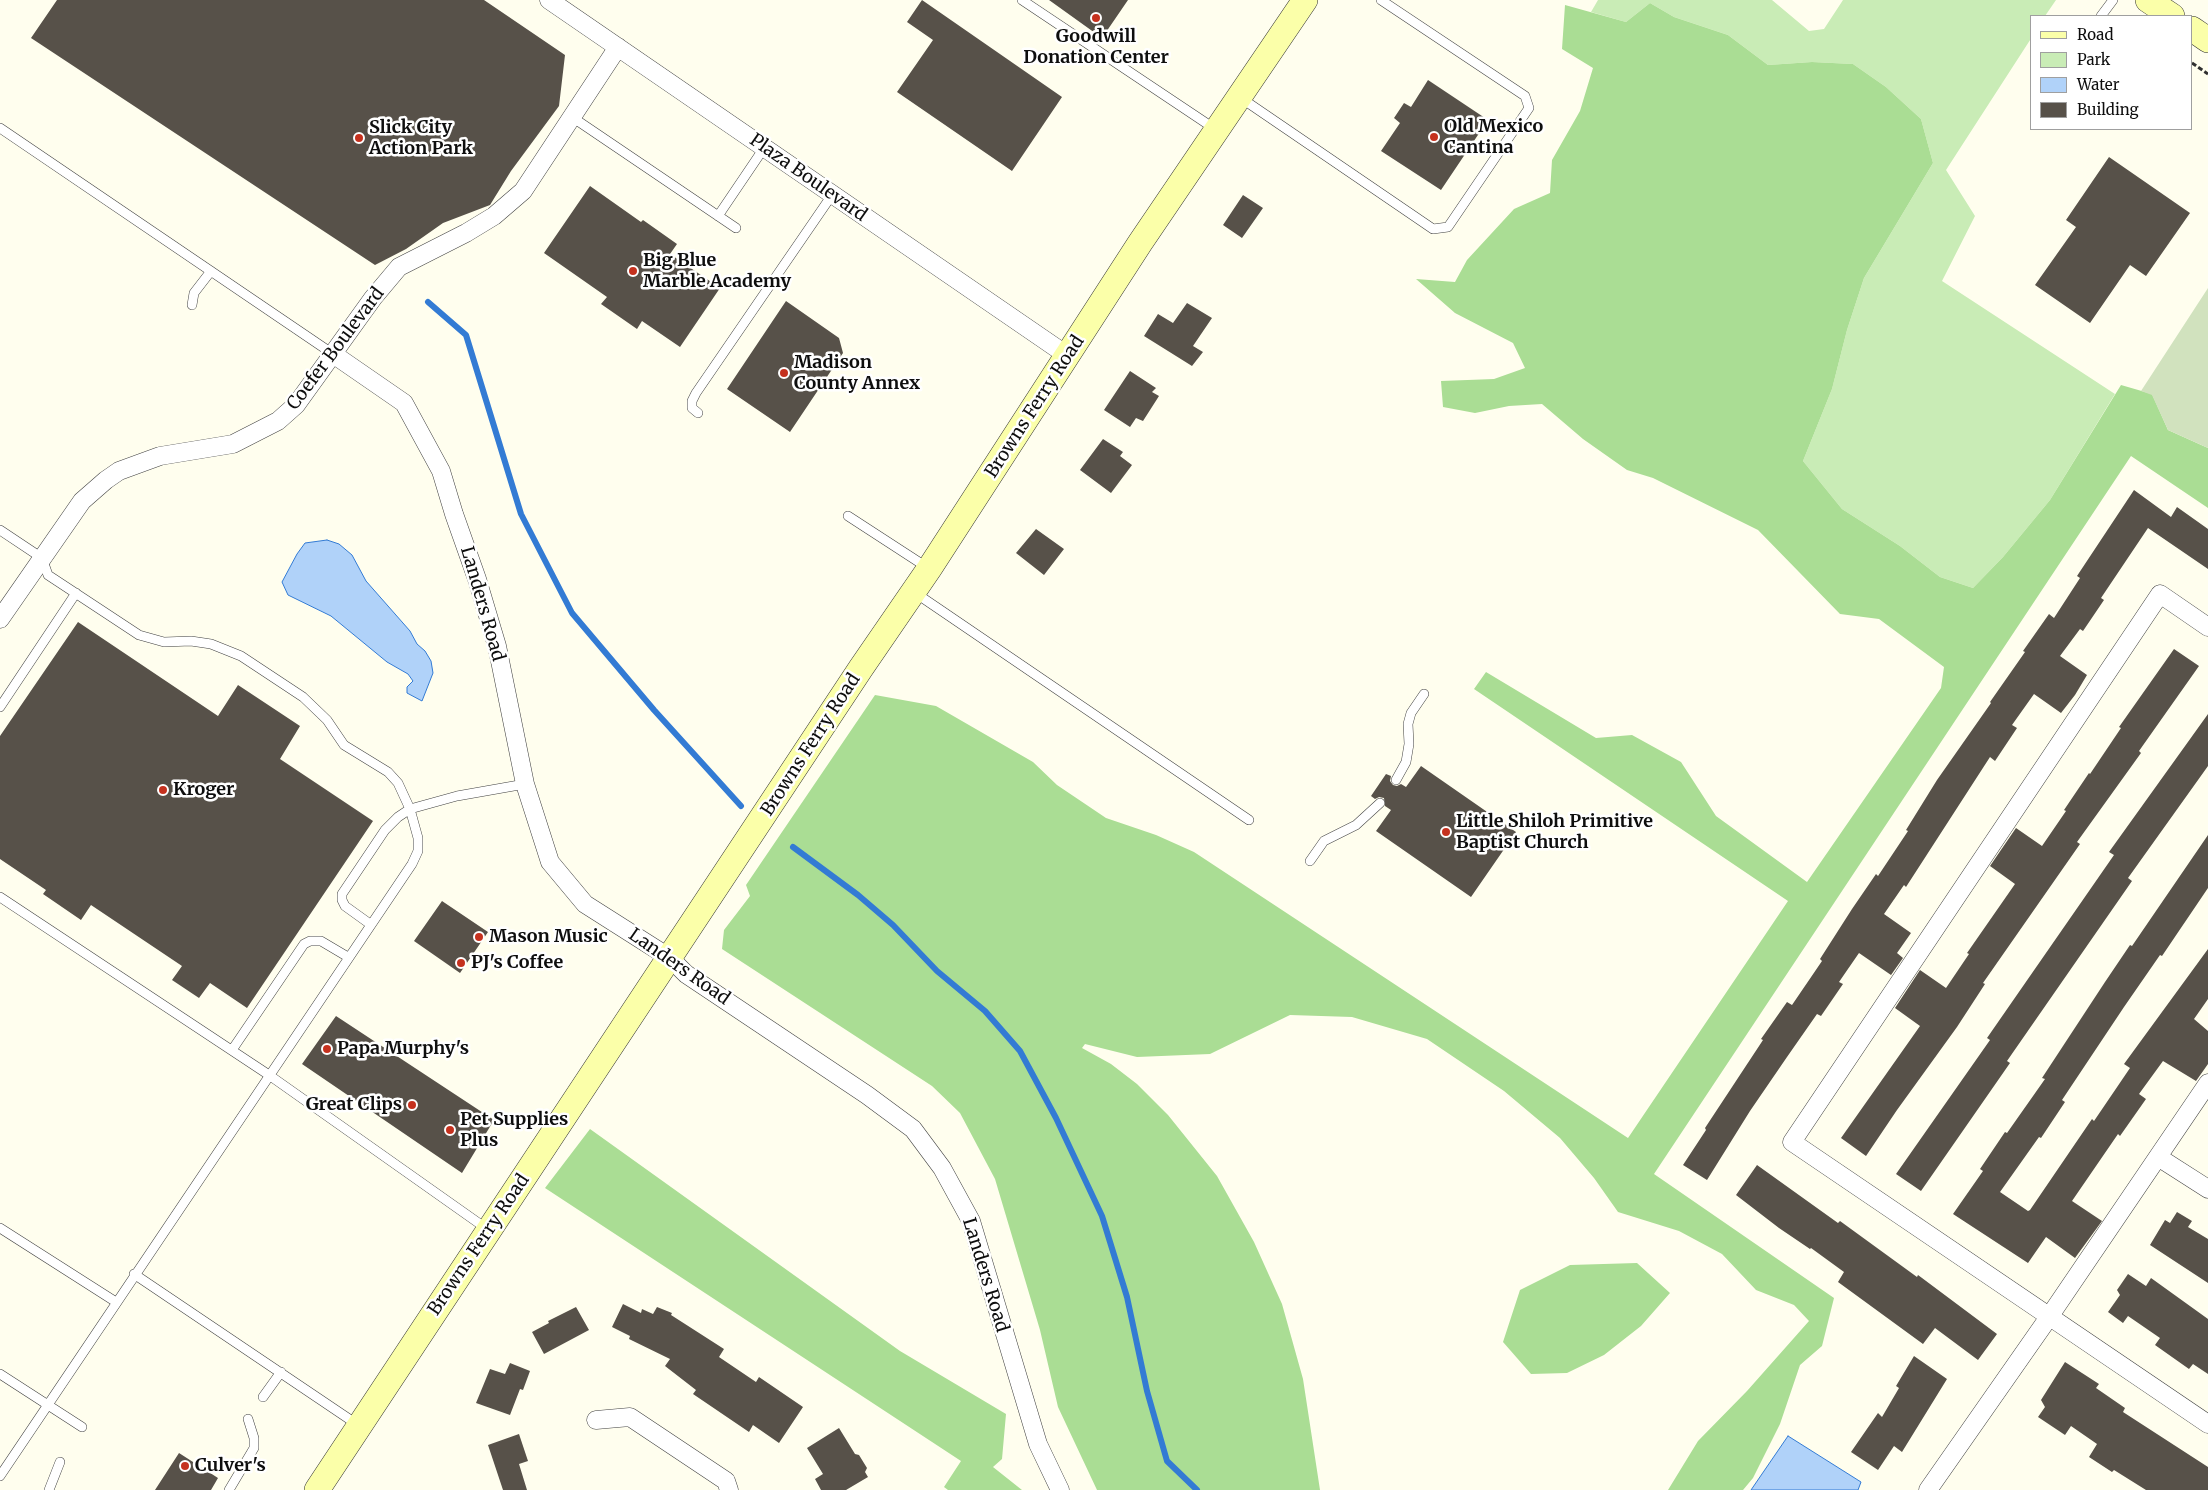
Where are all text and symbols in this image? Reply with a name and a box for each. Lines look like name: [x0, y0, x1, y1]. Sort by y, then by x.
marker: Goodwill Donation Center: [1090, 12, 1102, 24]
legend: [2030, 15, 2193, 130]
text: Road: [2077, 25, 2113, 44]
place label: Goodwill Donation Center: [1023, 26, 1169, 68]
text: Park: [2077, 50, 2110, 69]
text: Water: [2077, 75, 2119, 94]
text: Building: [2077, 100, 2139, 119]
place label: Old Mexico Cantina: [1444, 116, 1543, 158]
place label: Slick City Action Park: [369, 117, 473, 160]
street label: Plaza Boulevard: [745, 130, 871, 226]
marker: Old Mexico Cantina: [1428, 131, 1440, 143]
marker: Slick City Action Park: [353, 132, 365, 144]
place label: Big Blue Marble Academy: [643, 250, 791, 292]
marker: Big Blue Marble Academy: [627, 265, 639, 277]
street label: Coefer Boulevard: [283, 283, 389, 415]
street label: Browns Ferry Road: [981, 332, 1089, 482]
place label: Madison County Annex: [794, 352, 920, 394]
marker: Madison County Annex: [778, 367, 790, 379]
street label: Landers Road: [455, 544, 509, 664]
street label: Browns Ferry Road: [757, 670, 865, 820]
place label: Kroger: [173, 779, 234, 801]
marker: Kroger: [157, 784, 169, 796]
place label: Little Shiloh Primitive Baptist Church: [1456, 811, 1653, 854]
marker: Little Shiloh Primitive Baptist Church: [1440, 826, 1452, 838]
street label: Landers Road: [624, 924, 734, 1010]
place label: Mason Music: [489, 926, 608, 948]
marker: Mason Music: [473, 931, 485, 943]
place label: PJ's Coffee: [471, 952, 563, 974]
marker: PJ's Coffee: [455, 957, 467, 969]
place label: Papa Murphy's: [337, 1038, 469, 1060]
marker: Papa Murphy's: [321, 1043, 333, 1055]
place label: Great Clips: [306, 1094, 402, 1116]
marker: Great Clips: [406, 1099, 418, 1111]
place label: Pet Supplies Plus: [460, 1109, 568, 1152]
marker: Pet Supplies Plus: [444, 1124, 456, 1136]
street label: Browns Ferry Road: [424, 1170, 534, 1320]
street label: Landers Road: [957, 1215, 1013, 1335]
place label: Culver's: [195, 1455, 266, 1477]
marker: Culver's: [179, 1460, 191, 1472]

